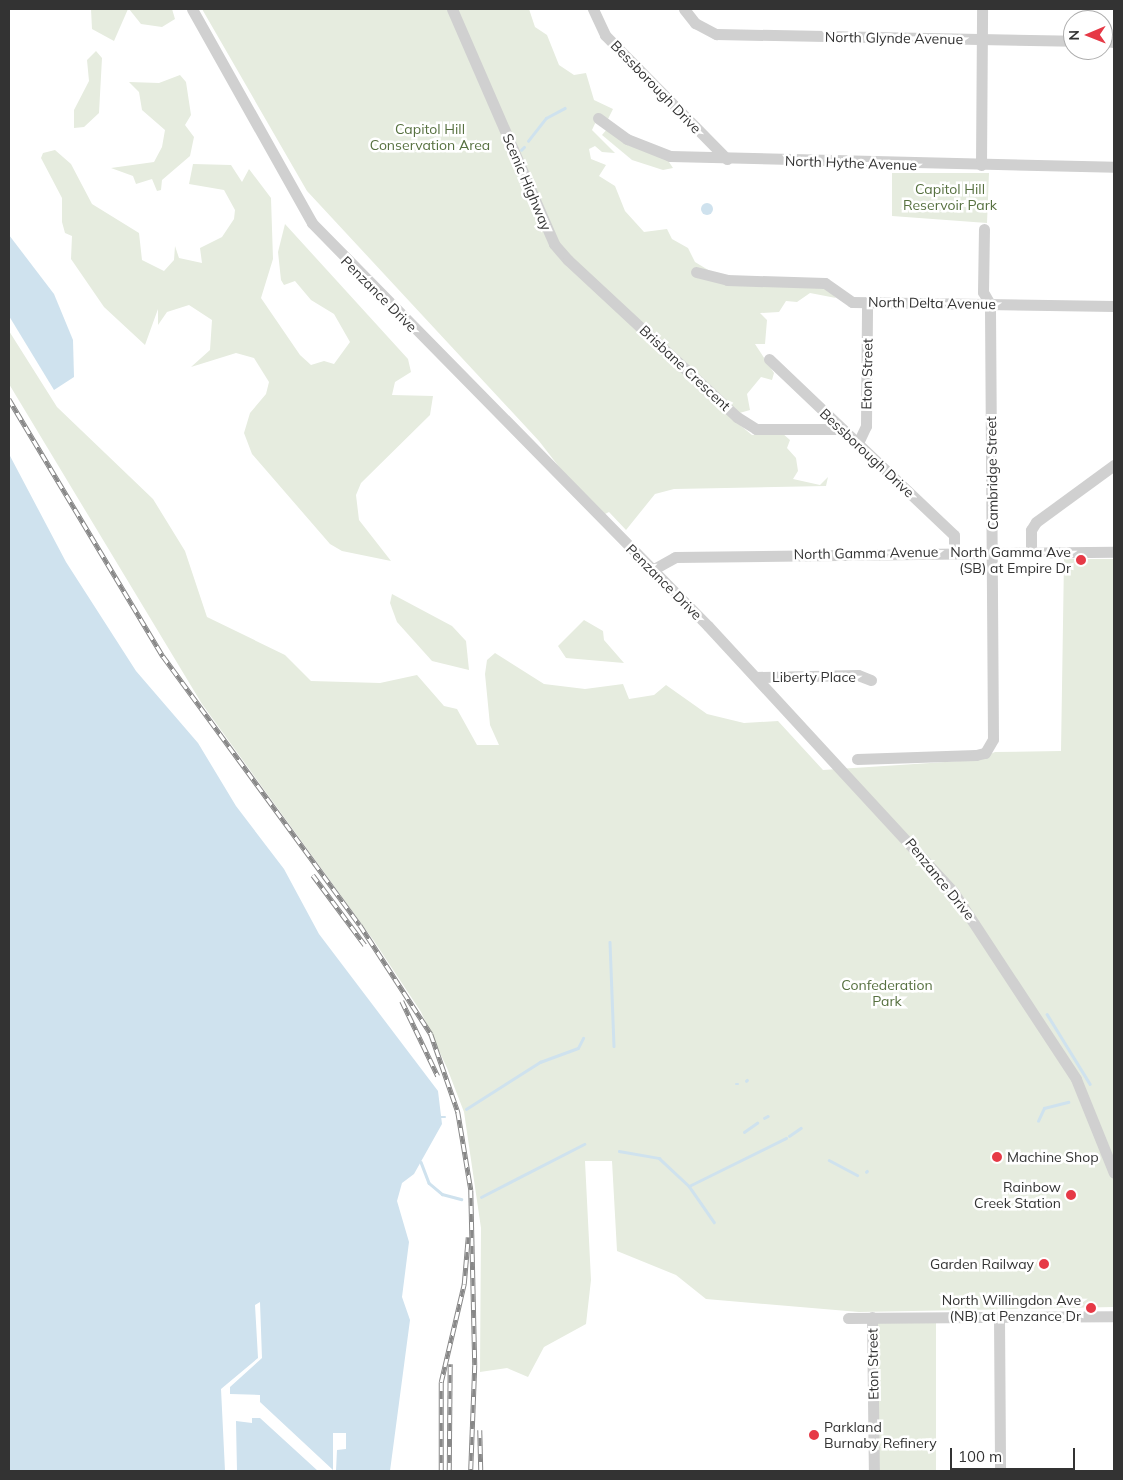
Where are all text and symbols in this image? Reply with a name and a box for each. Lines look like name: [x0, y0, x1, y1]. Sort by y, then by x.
north arrow: [1063, 10, 1113, 60]
street label: North Glynde Avenue: [825, 28, 963, 48]
text: N: [1065, 30, 1083, 41]
street label: Bessborough Drive: [607, 37, 705, 137]
park label: Capitol Hill Conservation Area: [370, 121, 490, 154]
street label: Scenic Highway: [499, 131, 555, 233]
street label: North Hythe Avenue: [785, 152, 917, 174]
park label: Capitol Hill Reservoir Park: [903, 181, 997, 213]
street label: Penzance Drive: [338, 253, 420, 335]
street label: North Delta Avenue: [868, 293, 996, 313]
street label: Brisbane Crescent: [636, 322, 734, 414]
street label: Eton Street: [858, 338, 876, 410]
street label: Bessborough Drive: [816, 405, 918, 501]
street label: Cambridge Street: [983, 416, 1001, 530]
street label: Penzance Drive: [623, 541, 705, 623]
street label: North Gamma Avenue: [794, 543, 938, 563]
place label: North Gamma Ave (SB) at Empire Dr: [950, 544, 1071, 576]
marker: North Gamma Ave (SB) at Empire Dr: [1075, 554, 1087, 566]
street label: Liberty Place: [772, 669, 856, 685]
street label: Penzance Drive: [902, 835, 978, 923]
park label: Confederation Park: [841, 977, 933, 1010]
place label: Machine Shop: [1007, 1149, 1099, 1165]
marker: Machine Shop: [991, 1151, 1003, 1163]
place label: Rainbow Creek Station: [974, 1179, 1061, 1212]
marker: Rainbow Creek Station: [1065, 1189, 1077, 1201]
place label: Garden Railway: [930, 1256, 1034, 1272]
marker: Garden Railway: [1038, 1258, 1050, 1270]
place label: North Willingdon Ave (NB) at Penzance Dr: [942, 1292, 1081, 1324]
marker: North Willingdon Ave (NB) at Penzance Dr: [1085, 1302, 1097, 1314]
street label: Eton Street: [864, 1328, 882, 1400]
place label: Parkland Burnaby Refinery: [824, 1419, 937, 1451]
marker: Parkland Burnaby Refinery: [808, 1429, 820, 1441]
scale bar: [953, 1438, 1078, 1470]
text: 100 m: [958, 1447, 1002, 1466]

